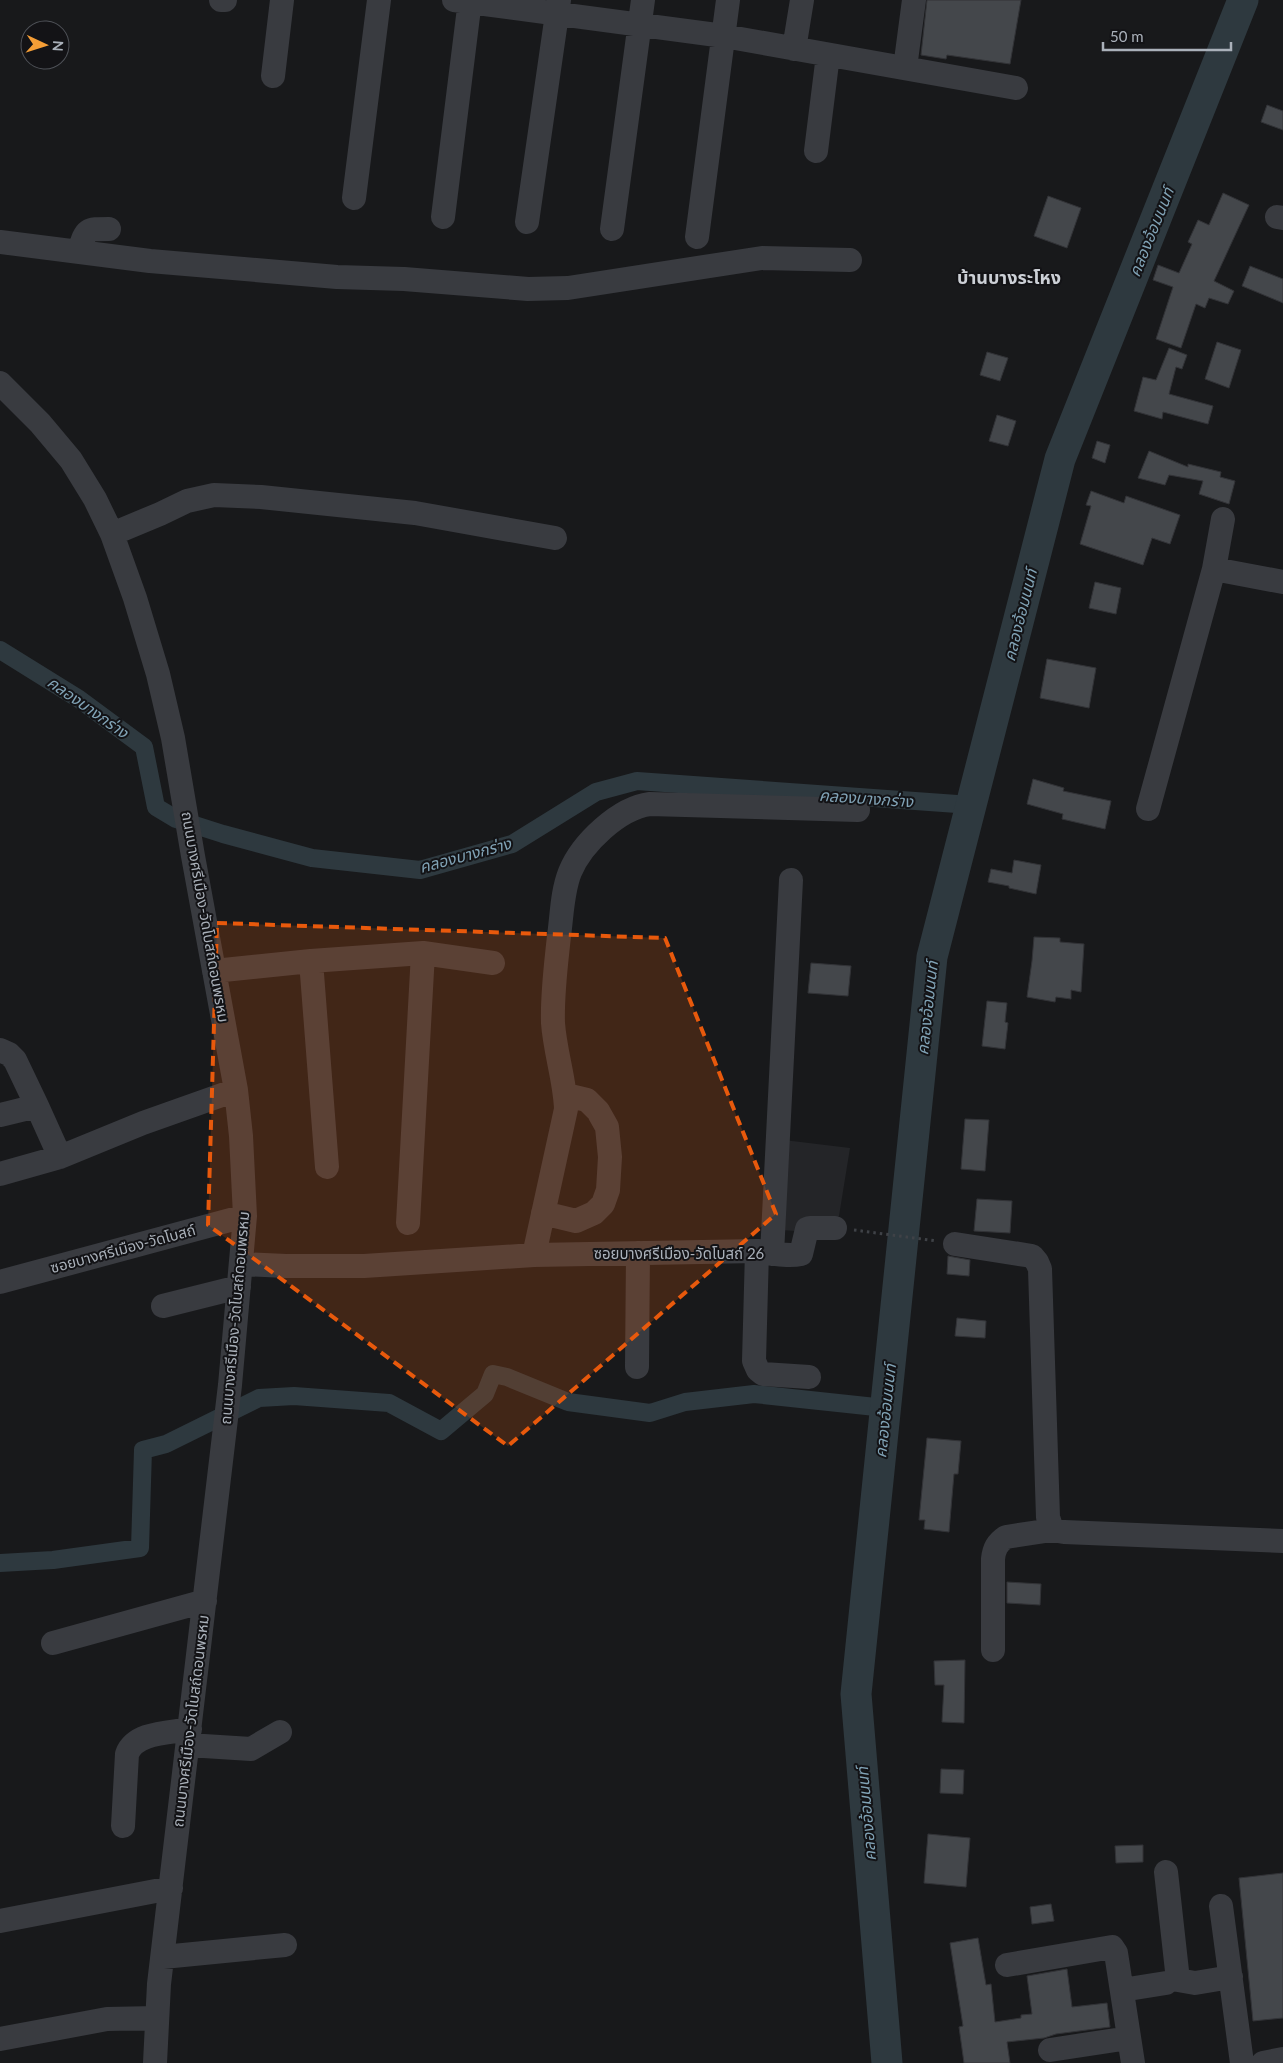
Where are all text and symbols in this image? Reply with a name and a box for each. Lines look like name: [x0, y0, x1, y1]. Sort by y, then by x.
north arrow: [20, 20, 70, 70]
scale bar: [1103, 20, 1230, 52]
text: 50 m: [1110, 27, 1144, 45]
text: N: [50, 40, 67, 52]
water label: คลองอ้อมนนท์: [1124, 182, 1178, 279]
district label: บ้านบางระโหง: [957, 266, 1061, 288]
water label: คลองอ้อมนนท์: [999, 564, 1041, 663]
water label: คลองบางกร่าง: [44, 672, 133, 742]
water label: คลองบางกร่าง: [818, 785, 915, 810]
street label: ถนนบางศรีเมือง-วัดโบสถ์ดอนพรหม: [179, 810, 233, 1024]
water label: คลองบางกร่าง: [417, 833, 514, 876]
water label: คลองอ้อมนนท์: [912, 957, 941, 1056]
street label: ถนนบางศรีเมือง-วัดโบสถ์ดอนพรหม: [216, 1211, 252, 1425]
street label: ซอยบางศรีเมือง-วัดโบสถ์: [48, 1220, 197, 1276]
street label: ซอยบางศรีเมือง-วัดโบสถ์ 26: [594, 1244, 765, 1262]
water label: คลองอ้อมนนท์: [870, 1360, 899, 1459]
street label: ถนนบางศรีเมือง-วัดโบสถ์ดอนพรหม: [168, 1614, 212, 1828]
water label: คลองอ้อมนนท์: [852, 1763, 879, 1862]

